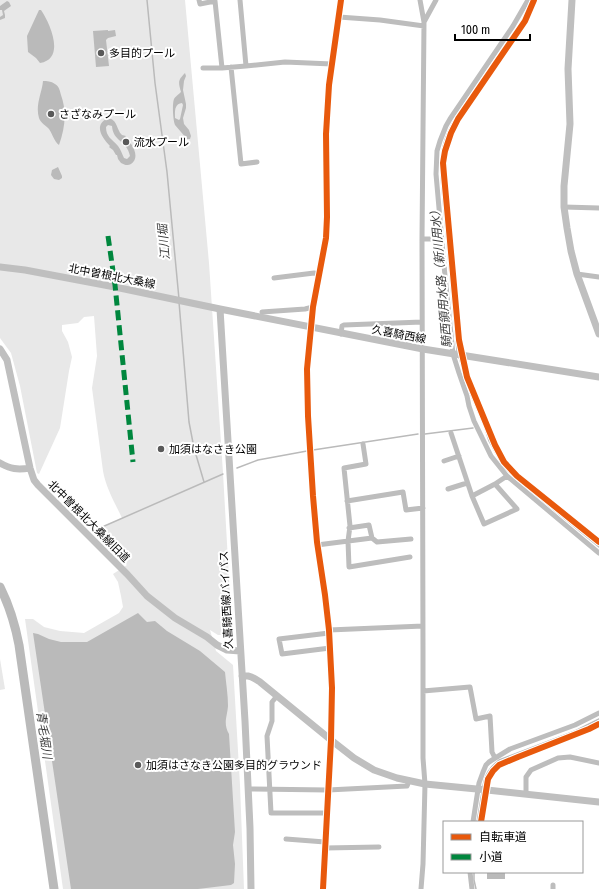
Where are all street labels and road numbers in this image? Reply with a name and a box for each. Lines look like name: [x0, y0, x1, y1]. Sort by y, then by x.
street label: 北中曽根北大桑線: [67, 262, 156, 291]
street label: 久喜騎西線: [371, 323, 427, 346]
street label: 北中曽根北大桑線旧道: [45, 478, 132, 565]
street label: 久喜騎西線バイパス: [217, 550, 236, 650]

